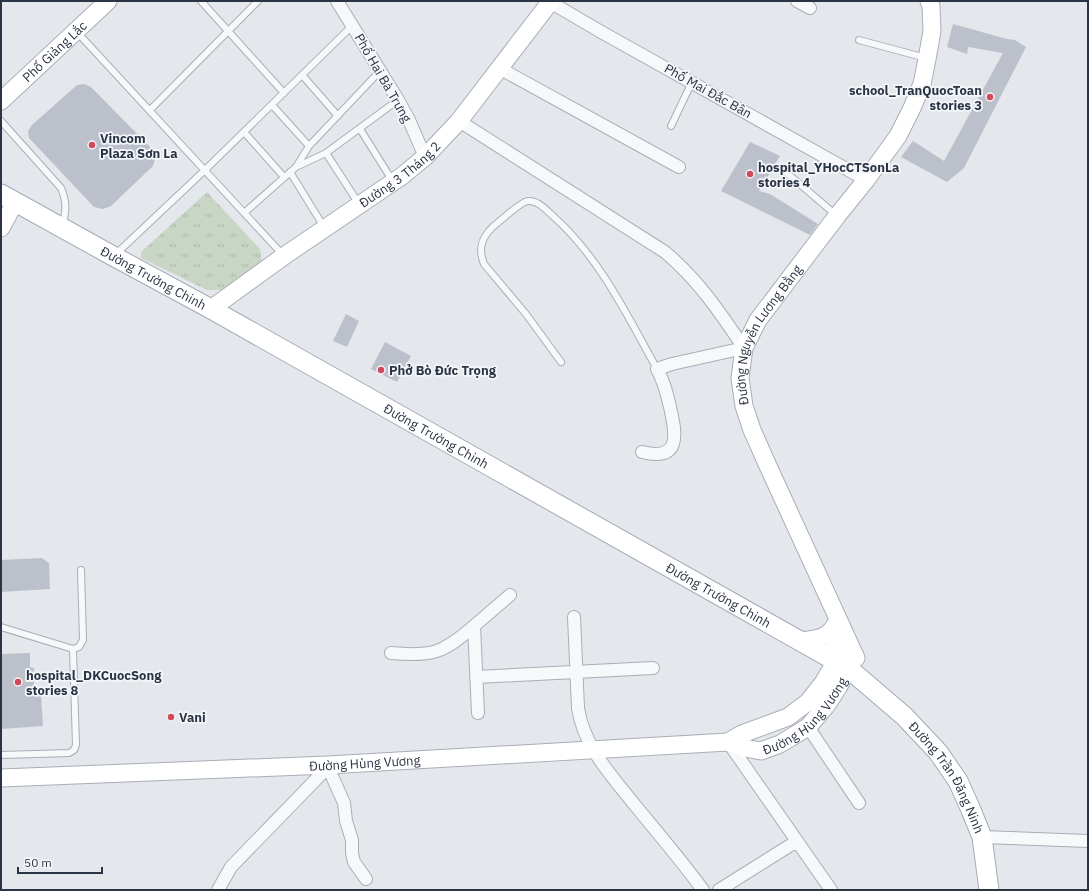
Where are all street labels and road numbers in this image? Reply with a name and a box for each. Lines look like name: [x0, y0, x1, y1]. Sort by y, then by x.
street label: Phố Giảng Lắc: [18, 17, 91, 85]
street label: Phố Hai Bà Trưng: [351, 31, 415, 126]
street label: Phố Mai Đắc Bân: [661, 60, 755, 122]
street label: Đường 3 Tháng 2: [356, 138, 444, 211]
street label: Đường Trường Chinh: [98, 242, 209, 313]
street label: Đường Nguyễn Lương Bằng: [731, 261, 806, 406]
street label: Đường Trường Chinh: [381, 400, 492, 472]
street label: Đường Trường Chinh: [663, 559, 774, 631]
street label: Đường Hùng Vương: [760, 674, 851, 758]
street label: Đường Trần Đăng Ninh: [905, 718, 988, 836]
street label: Đường Hùng Vương: [309, 751, 421, 774]

